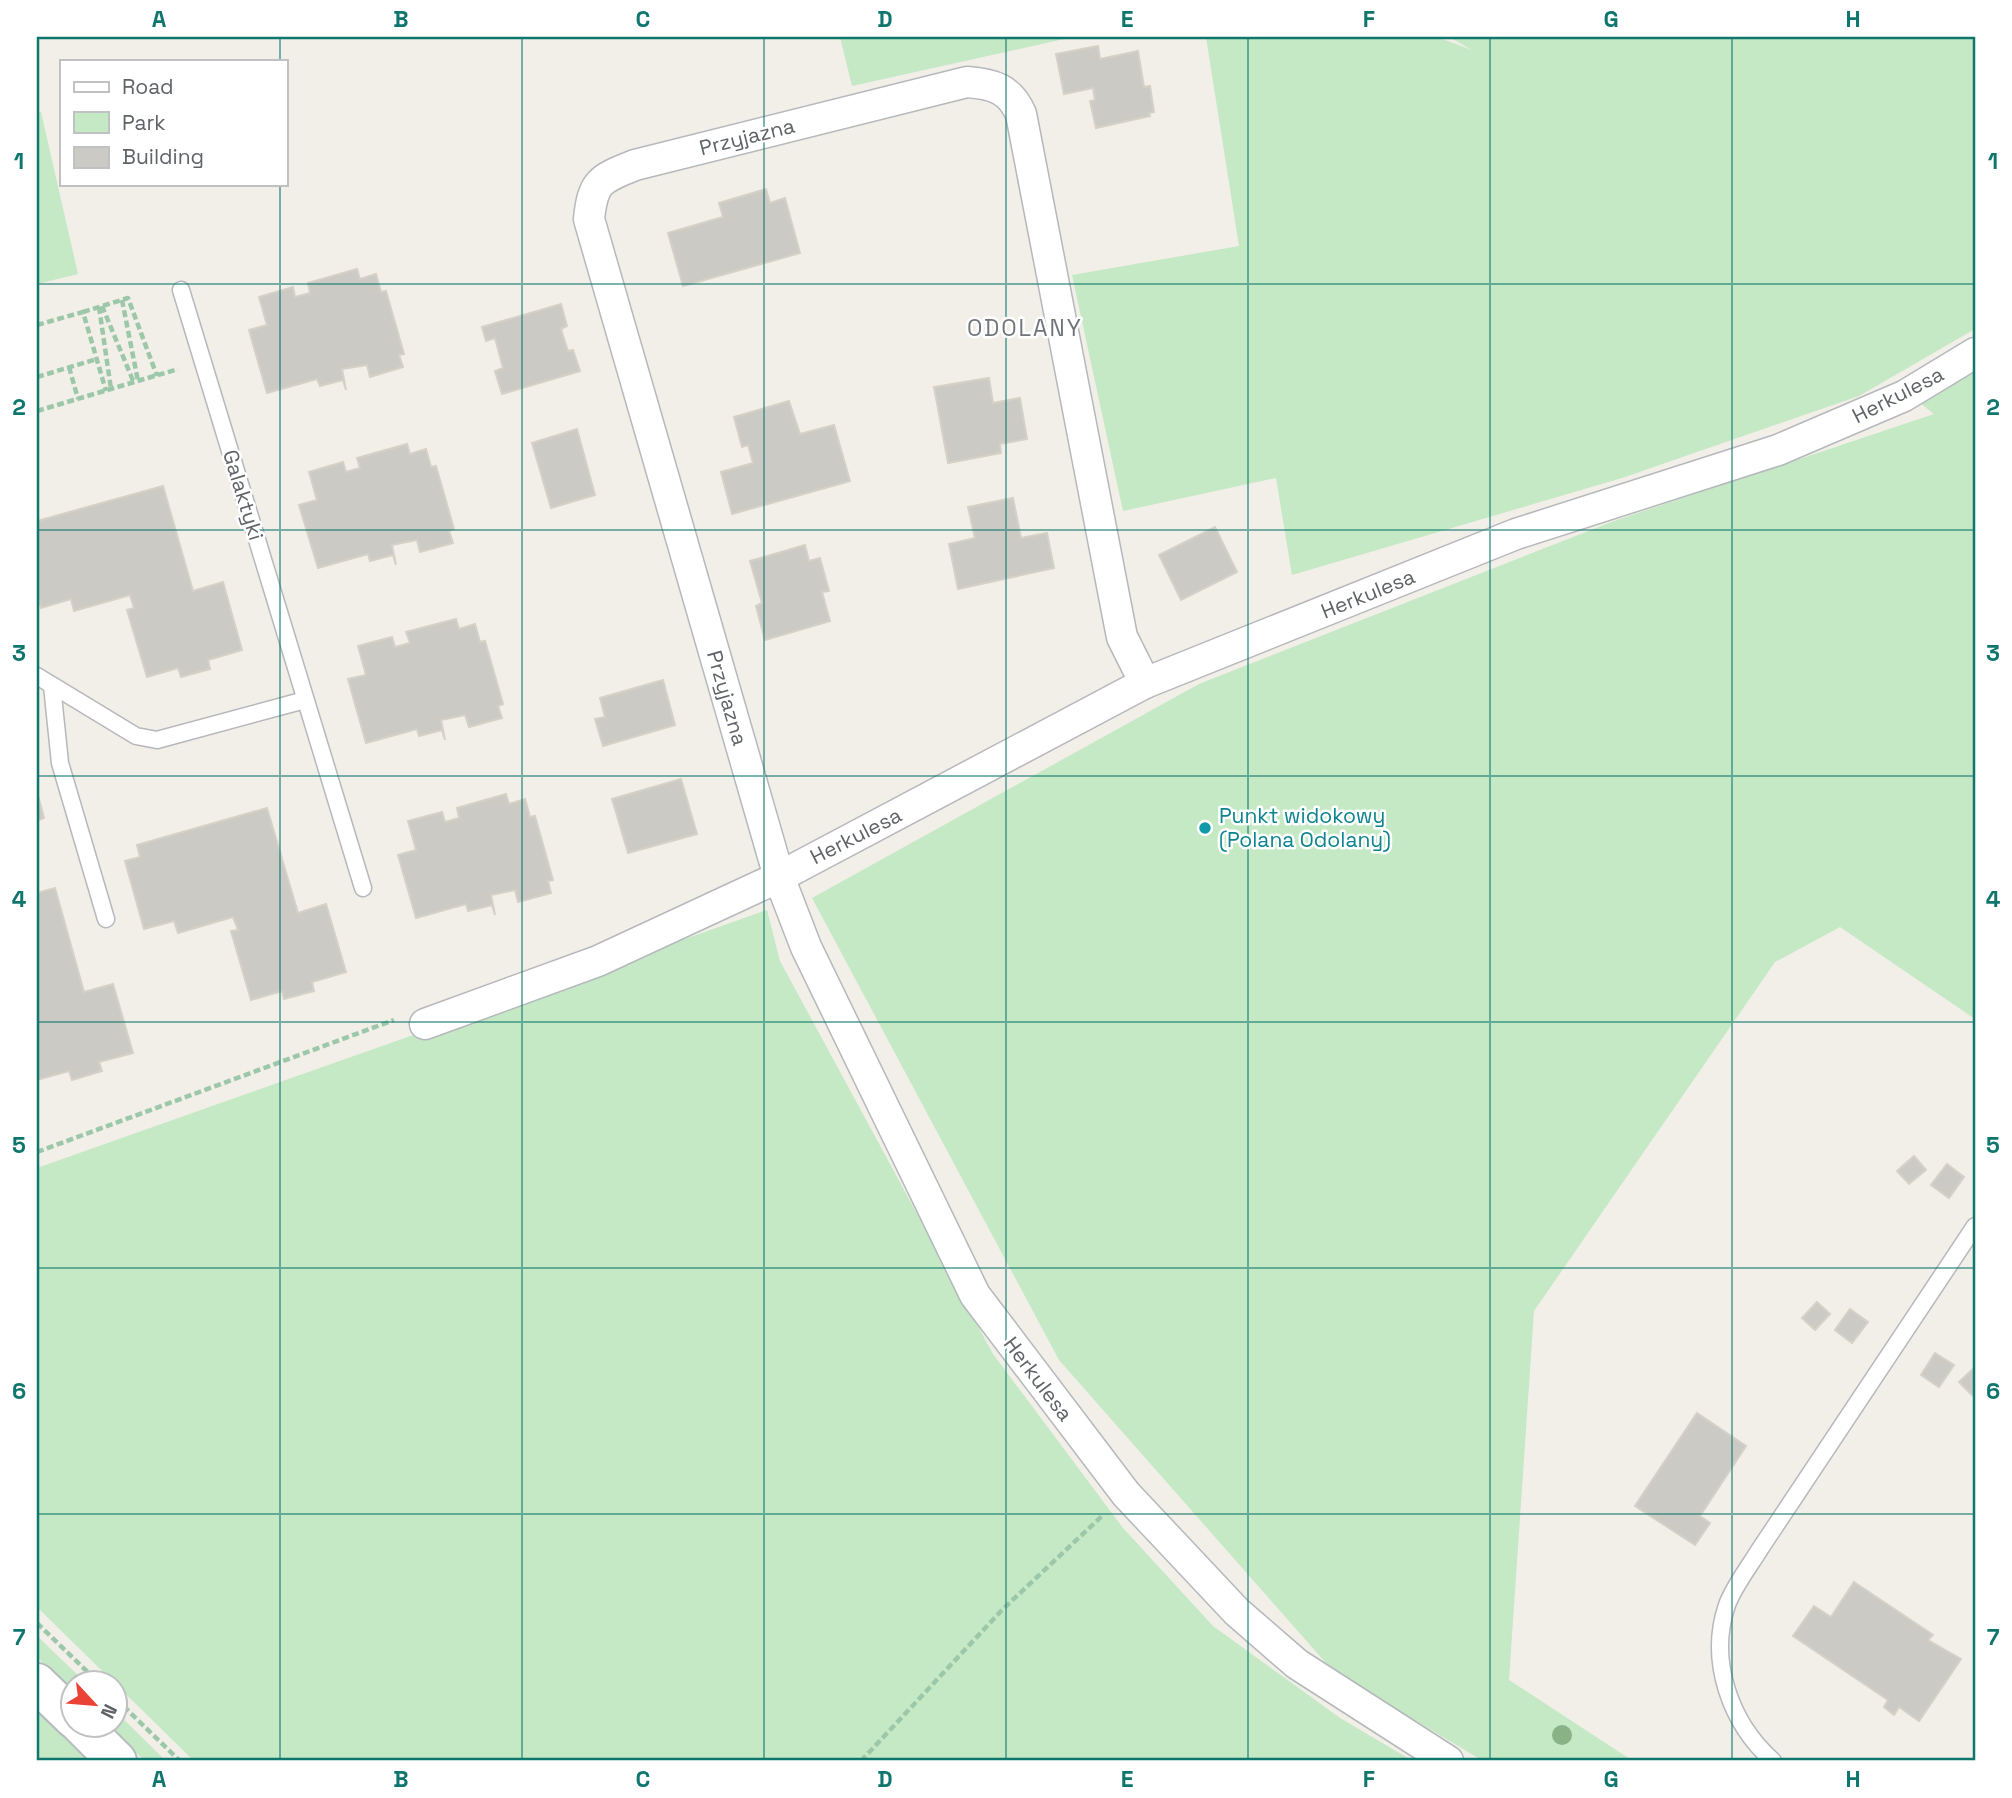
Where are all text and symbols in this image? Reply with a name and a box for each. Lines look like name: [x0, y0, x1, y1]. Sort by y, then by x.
text: A: [152, 4, 167, 34]
text: B: [393, 4, 409, 34]
text: C: [636, 4, 650, 34]
text: D: [877, 4, 893, 34]
text: E: [1121, 4, 1133, 34]
text: F: [1363, 4, 1375, 34]
text: G: [1603, 4, 1619, 34]
text: H: [1845, 4, 1861, 34]
legend: [60, 60, 287, 186]
text: Road: [122, 73, 174, 100]
text: Park: [122, 109, 166, 136]
street label: Przyjazna: [696, 112, 797, 161]
text: Building: [122, 143, 204, 170]
text: 1: [14, 146, 24, 176]
text: 1: [1988, 146, 1998, 176]
district label: ODOLANY: [967, 313, 1083, 343]
street label: Herkulesa: [1848, 360, 1948, 429]
text: 2: [12, 392, 26, 422]
text: 2: [1986, 392, 2000, 422]
street label: Galaktyki: [217, 446, 270, 543]
street label: Herkulesa: [1317, 562, 1419, 625]
text: 3: [12, 638, 26, 668]
text: 3: [1986, 638, 2000, 668]
street label: Przyjazna: [701, 647, 754, 748]
street label: Herkulesa: [806, 801, 906, 870]
place label: Punkt widokowy (Polana Odolany): [1219, 802, 1391, 853]
marker: Punkt widokowy (Polana Odolany): [1197, 820, 1213, 836]
text: 4: [12, 884, 27, 914]
text: 4: [1986, 884, 2001, 914]
text: 5: [12, 1130, 26, 1160]
text: 5: [1986, 1130, 2000, 1160]
street label: Herkulesa: [998, 1331, 1079, 1426]
text: 6: [12, 1376, 26, 1406]
text: 6: [1986, 1376, 2000, 1406]
text: 7: [13, 1622, 26, 1652]
text: 7: [1987, 1622, 2000, 1652]
north arrow: [60, 1668, 130, 1738]
text: N: [95, 1700, 123, 1722]
text: A: [152, 1764, 167, 1794]
text: B: [393, 1764, 409, 1794]
text: C: [636, 1764, 650, 1794]
text: D: [877, 1764, 893, 1794]
text: E: [1121, 1764, 1133, 1794]
text: F: [1363, 1764, 1375, 1794]
text: G: [1603, 1764, 1619, 1794]
text: H: [1845, 1764, 1861, 1794]

